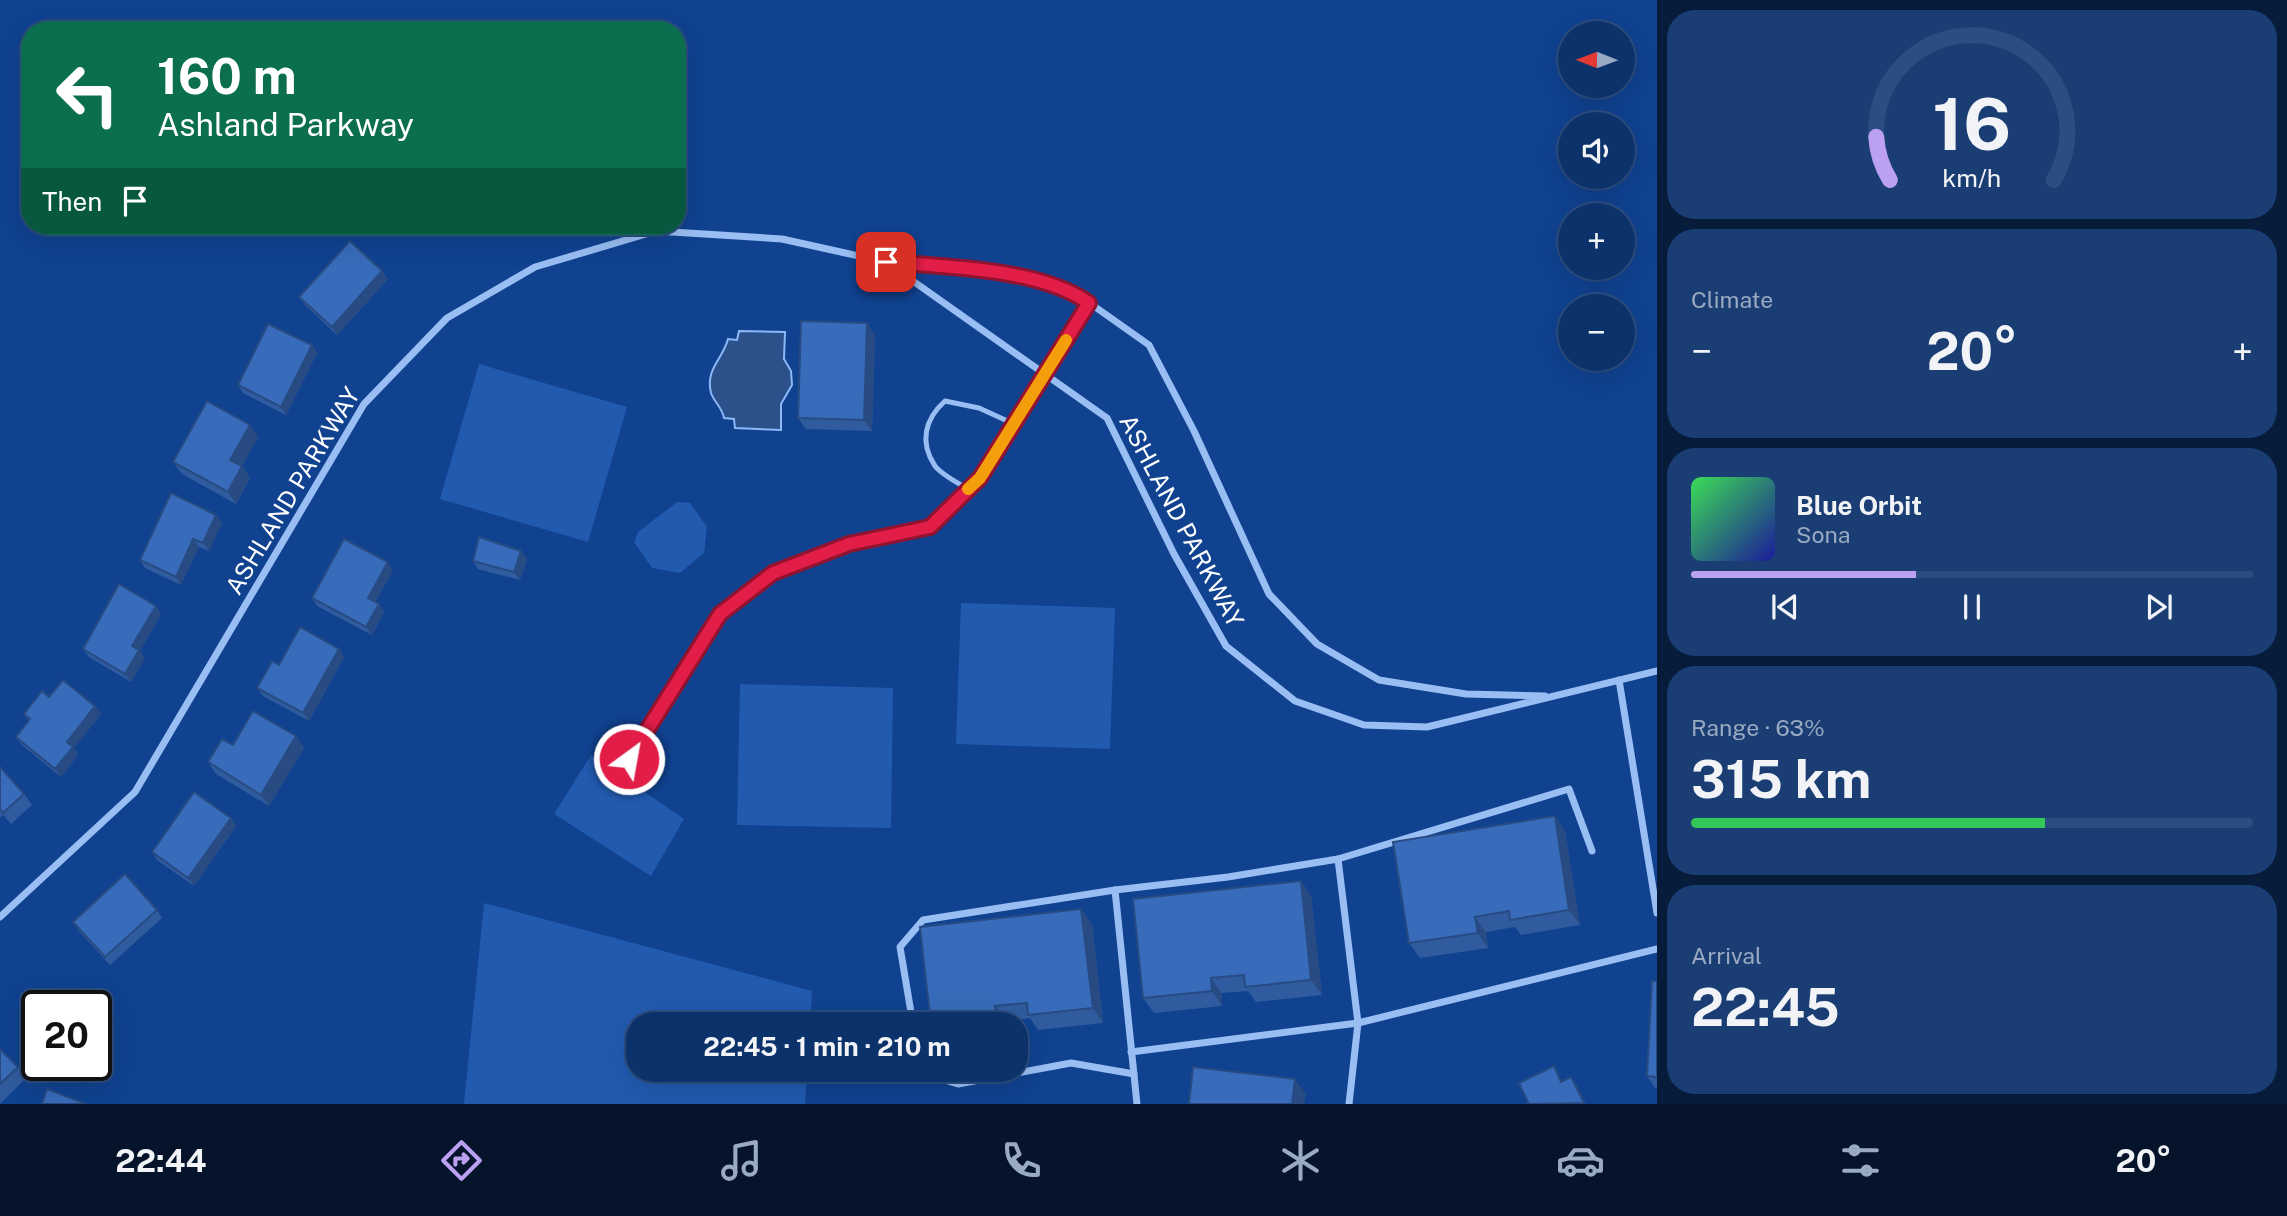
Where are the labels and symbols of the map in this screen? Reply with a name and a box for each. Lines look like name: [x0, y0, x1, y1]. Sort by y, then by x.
north arrow: [1558, 21, 1634, 98]
pin: [856, 232, 916, 292]
street label: ASHLAND PARKWAY: [219, 382, 365, 599]
street label: ASHLAND PARKWAY: [1114, 410, 1250, 632]
position arrow: [592, 722, 666, 796]
speed limit sign: 20: [21, 990, 112, 1081]

